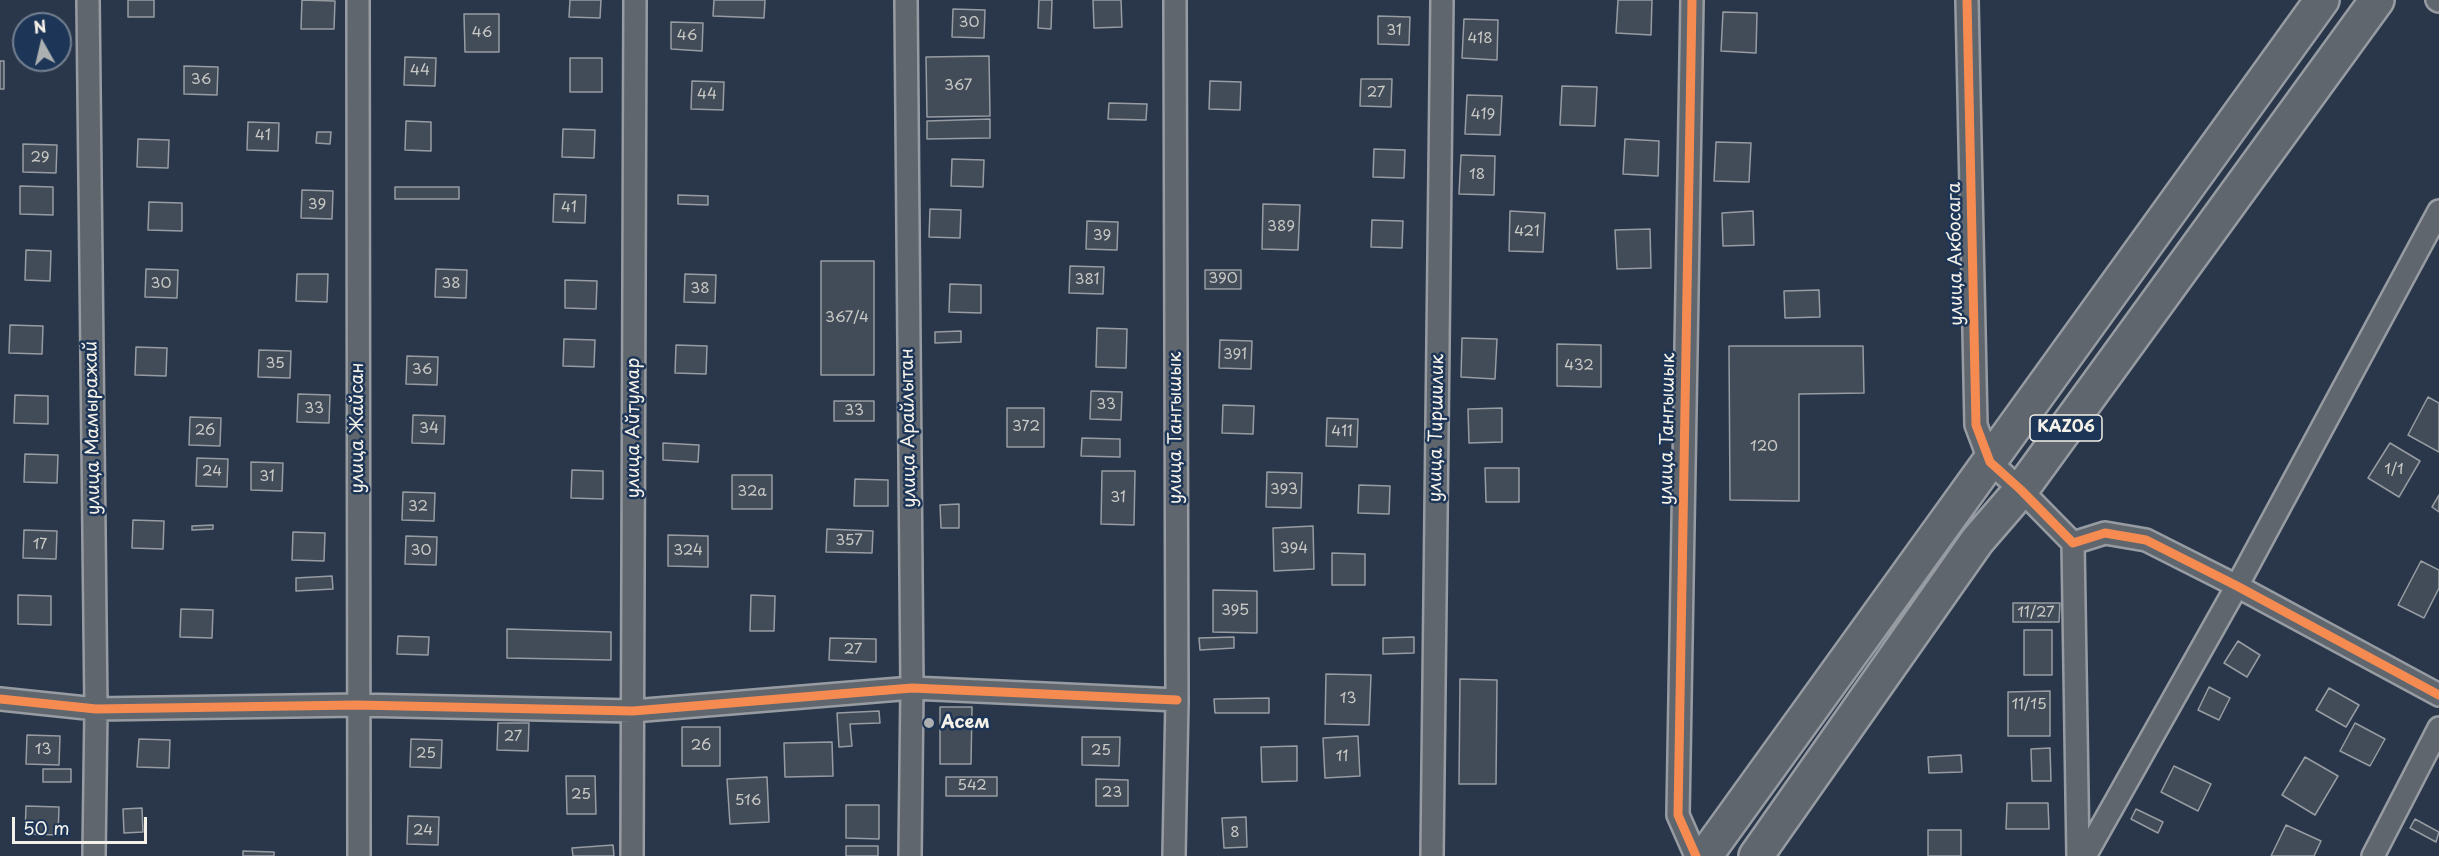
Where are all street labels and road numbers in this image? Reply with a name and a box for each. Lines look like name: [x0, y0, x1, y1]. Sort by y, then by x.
street label: улица Акбосага: [1944, 182, 1968, 326]
street label: улица Мамыражай: [81, 341, 105, 515]
street label: улица Арайлытан: [897, 348, 921, 508]
street label: улица Тангышык: [1165, 352, 1187, 504]
street label: улица Тангышык: [1656, 353, 1680, 505]
street label: улица Тиршилик: [1425, 354, 1449, 502]
street label: улица Айтумар: [623, 358, 645, 498]
street label: улица Жайсан: [347, 362, 369, 494]
road number: KАZ06: [2030, 415, 2102, 441]

